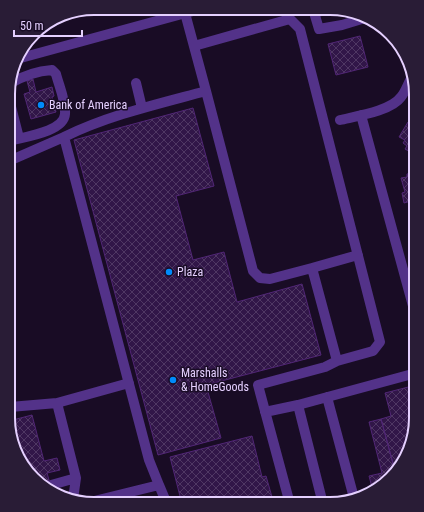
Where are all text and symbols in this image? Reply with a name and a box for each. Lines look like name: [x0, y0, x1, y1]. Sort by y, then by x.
scale bar: [14, 12, 82, 38]
text: 50 m: [20, 19, 44, 33]
place label: Bank of America: [49, 98, 127, 112]
marker: Bank of America: [36, 100, 46, 110]
place label: Plaza: [177, 265, 203, 279]
marker: Plaza: [164, 267, 174, 277]
place label: Marshalls & HomeGoods: [181, 366, 249, 394]
marker: Marshalls & HomeGoods: [168, 375, 178, 385]

